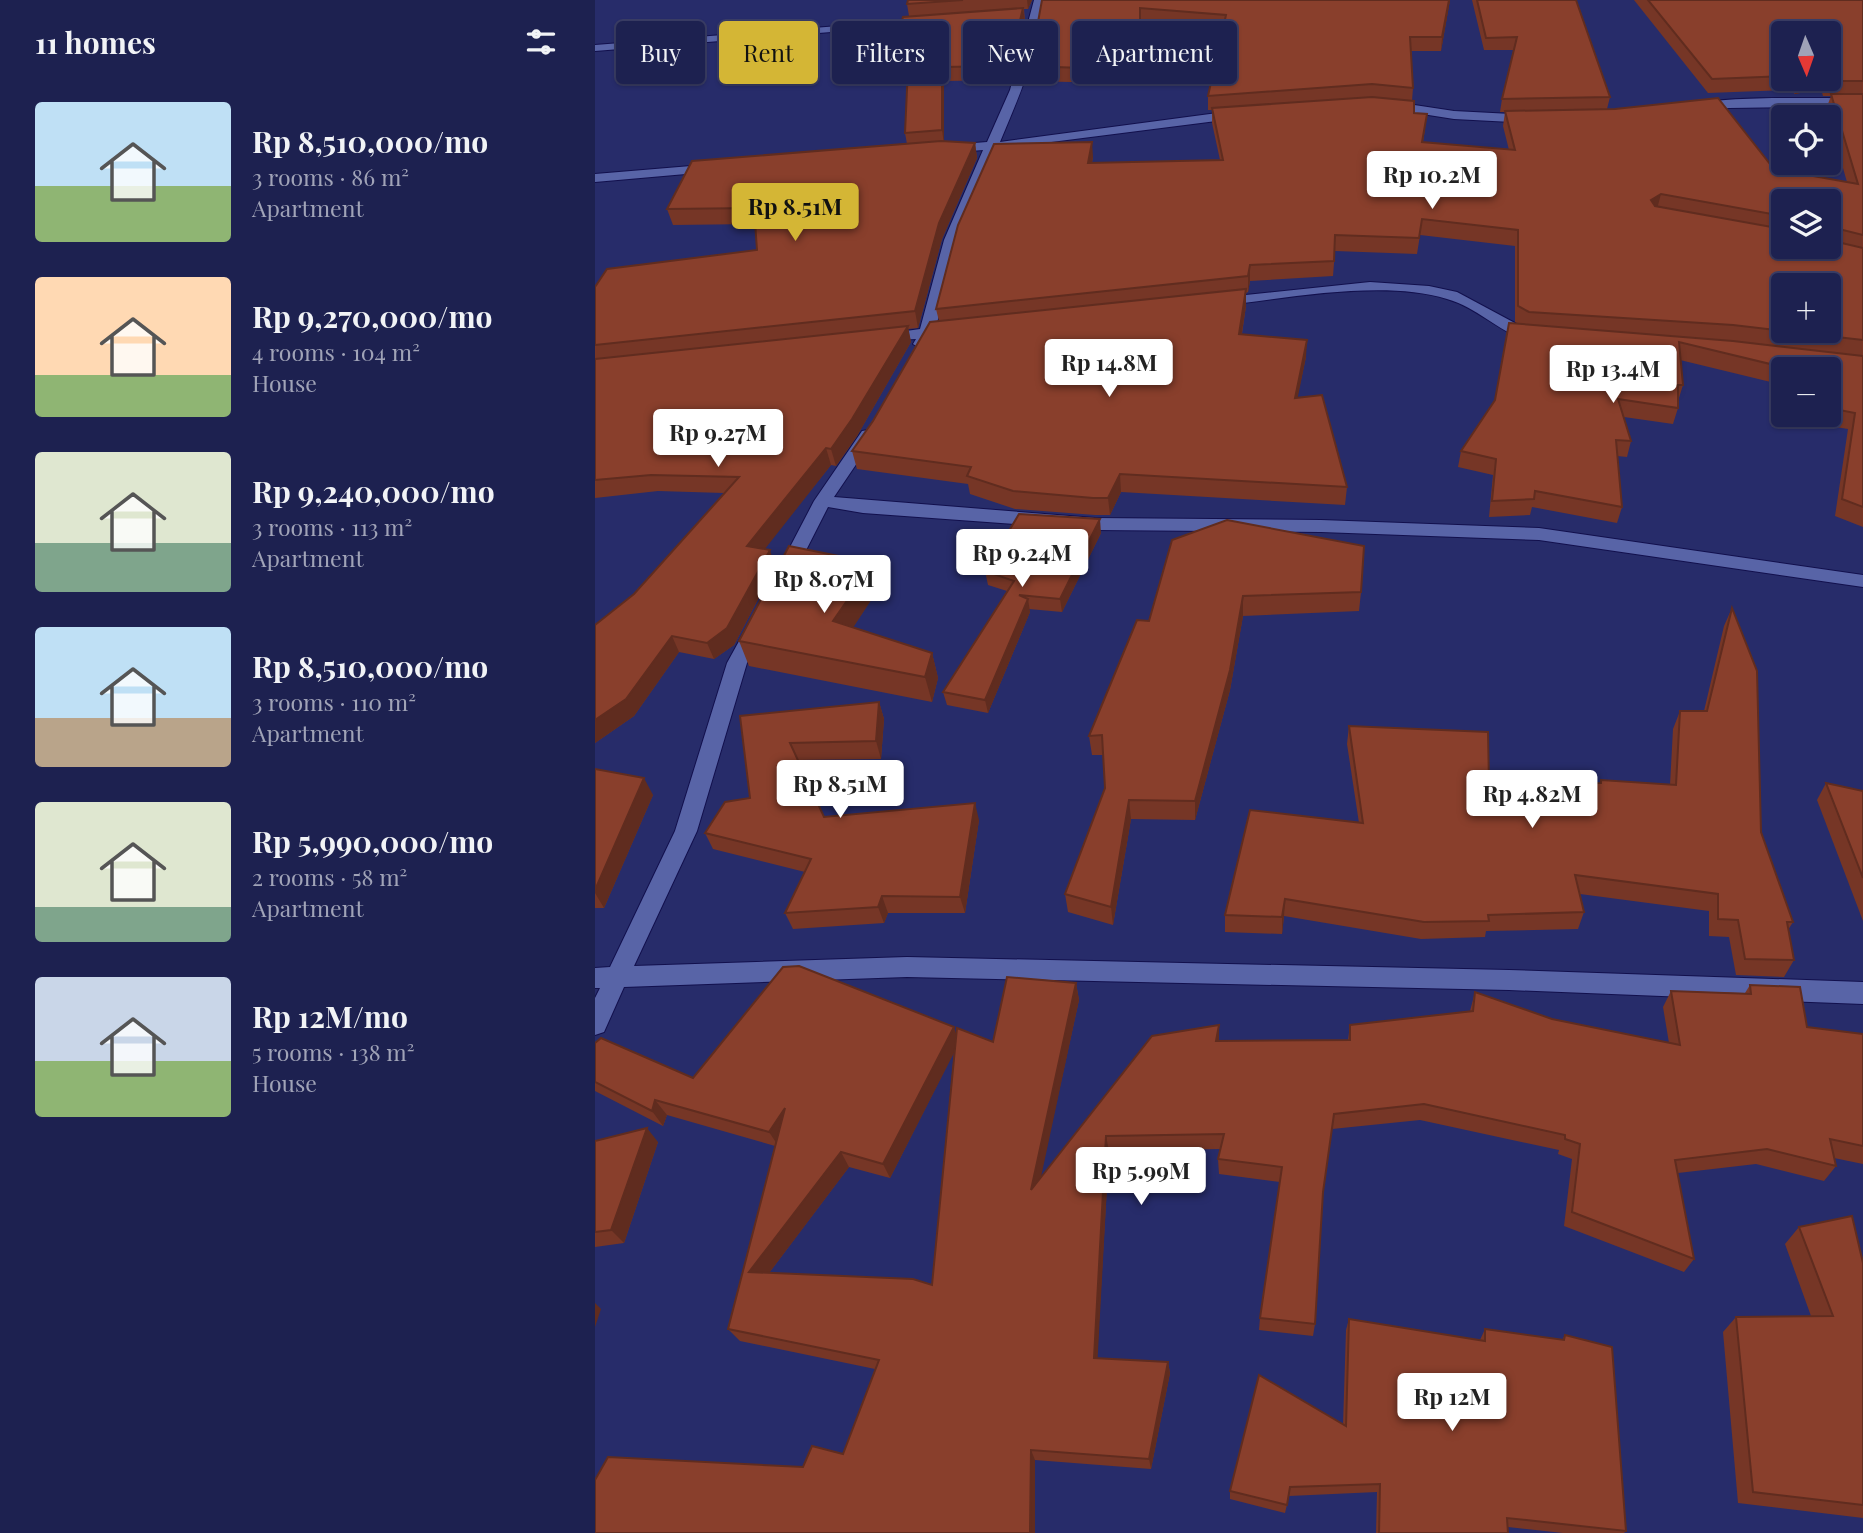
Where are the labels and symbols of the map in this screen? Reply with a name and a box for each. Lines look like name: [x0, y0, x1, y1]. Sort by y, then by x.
north arrow: [1771, 21, 1841, 91]
pin: Rp 10.2M: [1360, 152, 1504, 211]
pin: Rp 8.51M: [723, 184, 867, 243]
pin: Rp 14.8M: [1037, 340, 1181, 399]
pin: Rp 13.4M: [1541, 346, 1685, 405]
pin: Rp 9.27M: [646, 410, 790, 469]
pin: Rp 9.24M: [950, 530, 1094, 589]
pin: Rp 8.07M: [752, 556, 896, 615]
pin: Rp 8.51M: [768, 760, 912, 820]
pin: Rp 4.82M: [1460, 770, 1604, 830]
pin: Rp 5.99M: [1069, 1148, 1213, 1207]
pin: Rp 12M: [1395, 1374, 1509, 1433]

